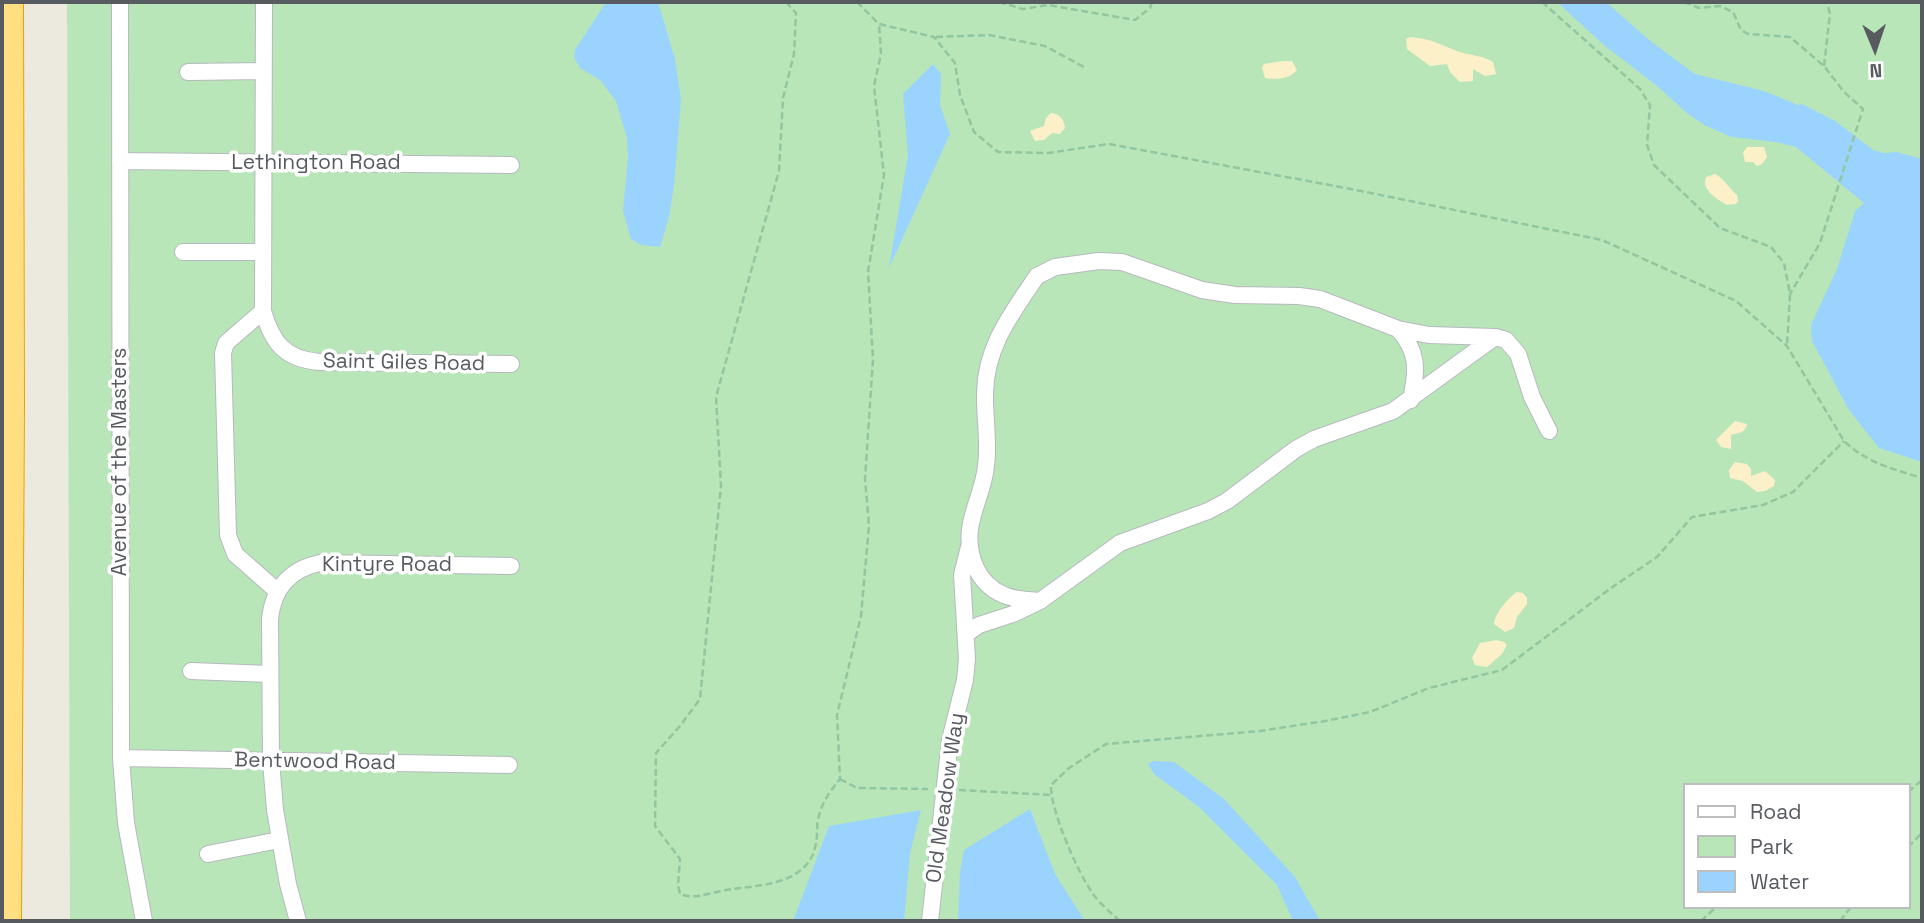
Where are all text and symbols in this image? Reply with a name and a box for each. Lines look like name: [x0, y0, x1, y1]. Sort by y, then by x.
north arrow: [1840, 14, 1910, 84]
text: N: [1869, 58, 1883, 83]
street label: Lethington Road: [231, 150, 401, 176]
street label: Avenue of the Masters: [107, 348, 133, 576]
street label: Saint Giles Road: [323, 349, 485, 377]
street label: Kintyre Road: [322, 552, 452, 578]
street label: Old Meadow Way: [922, 711, 970, 885]
street label: Bentwood Road: [234, 748, 396, 776]
legend: [1682, 783, 1910, 909]
text: Road: [1750, 798, 1802, 825]
text: Park: [1750, 833, 1794, 860]
text: Water: [1750, 868, 1809, 895]

